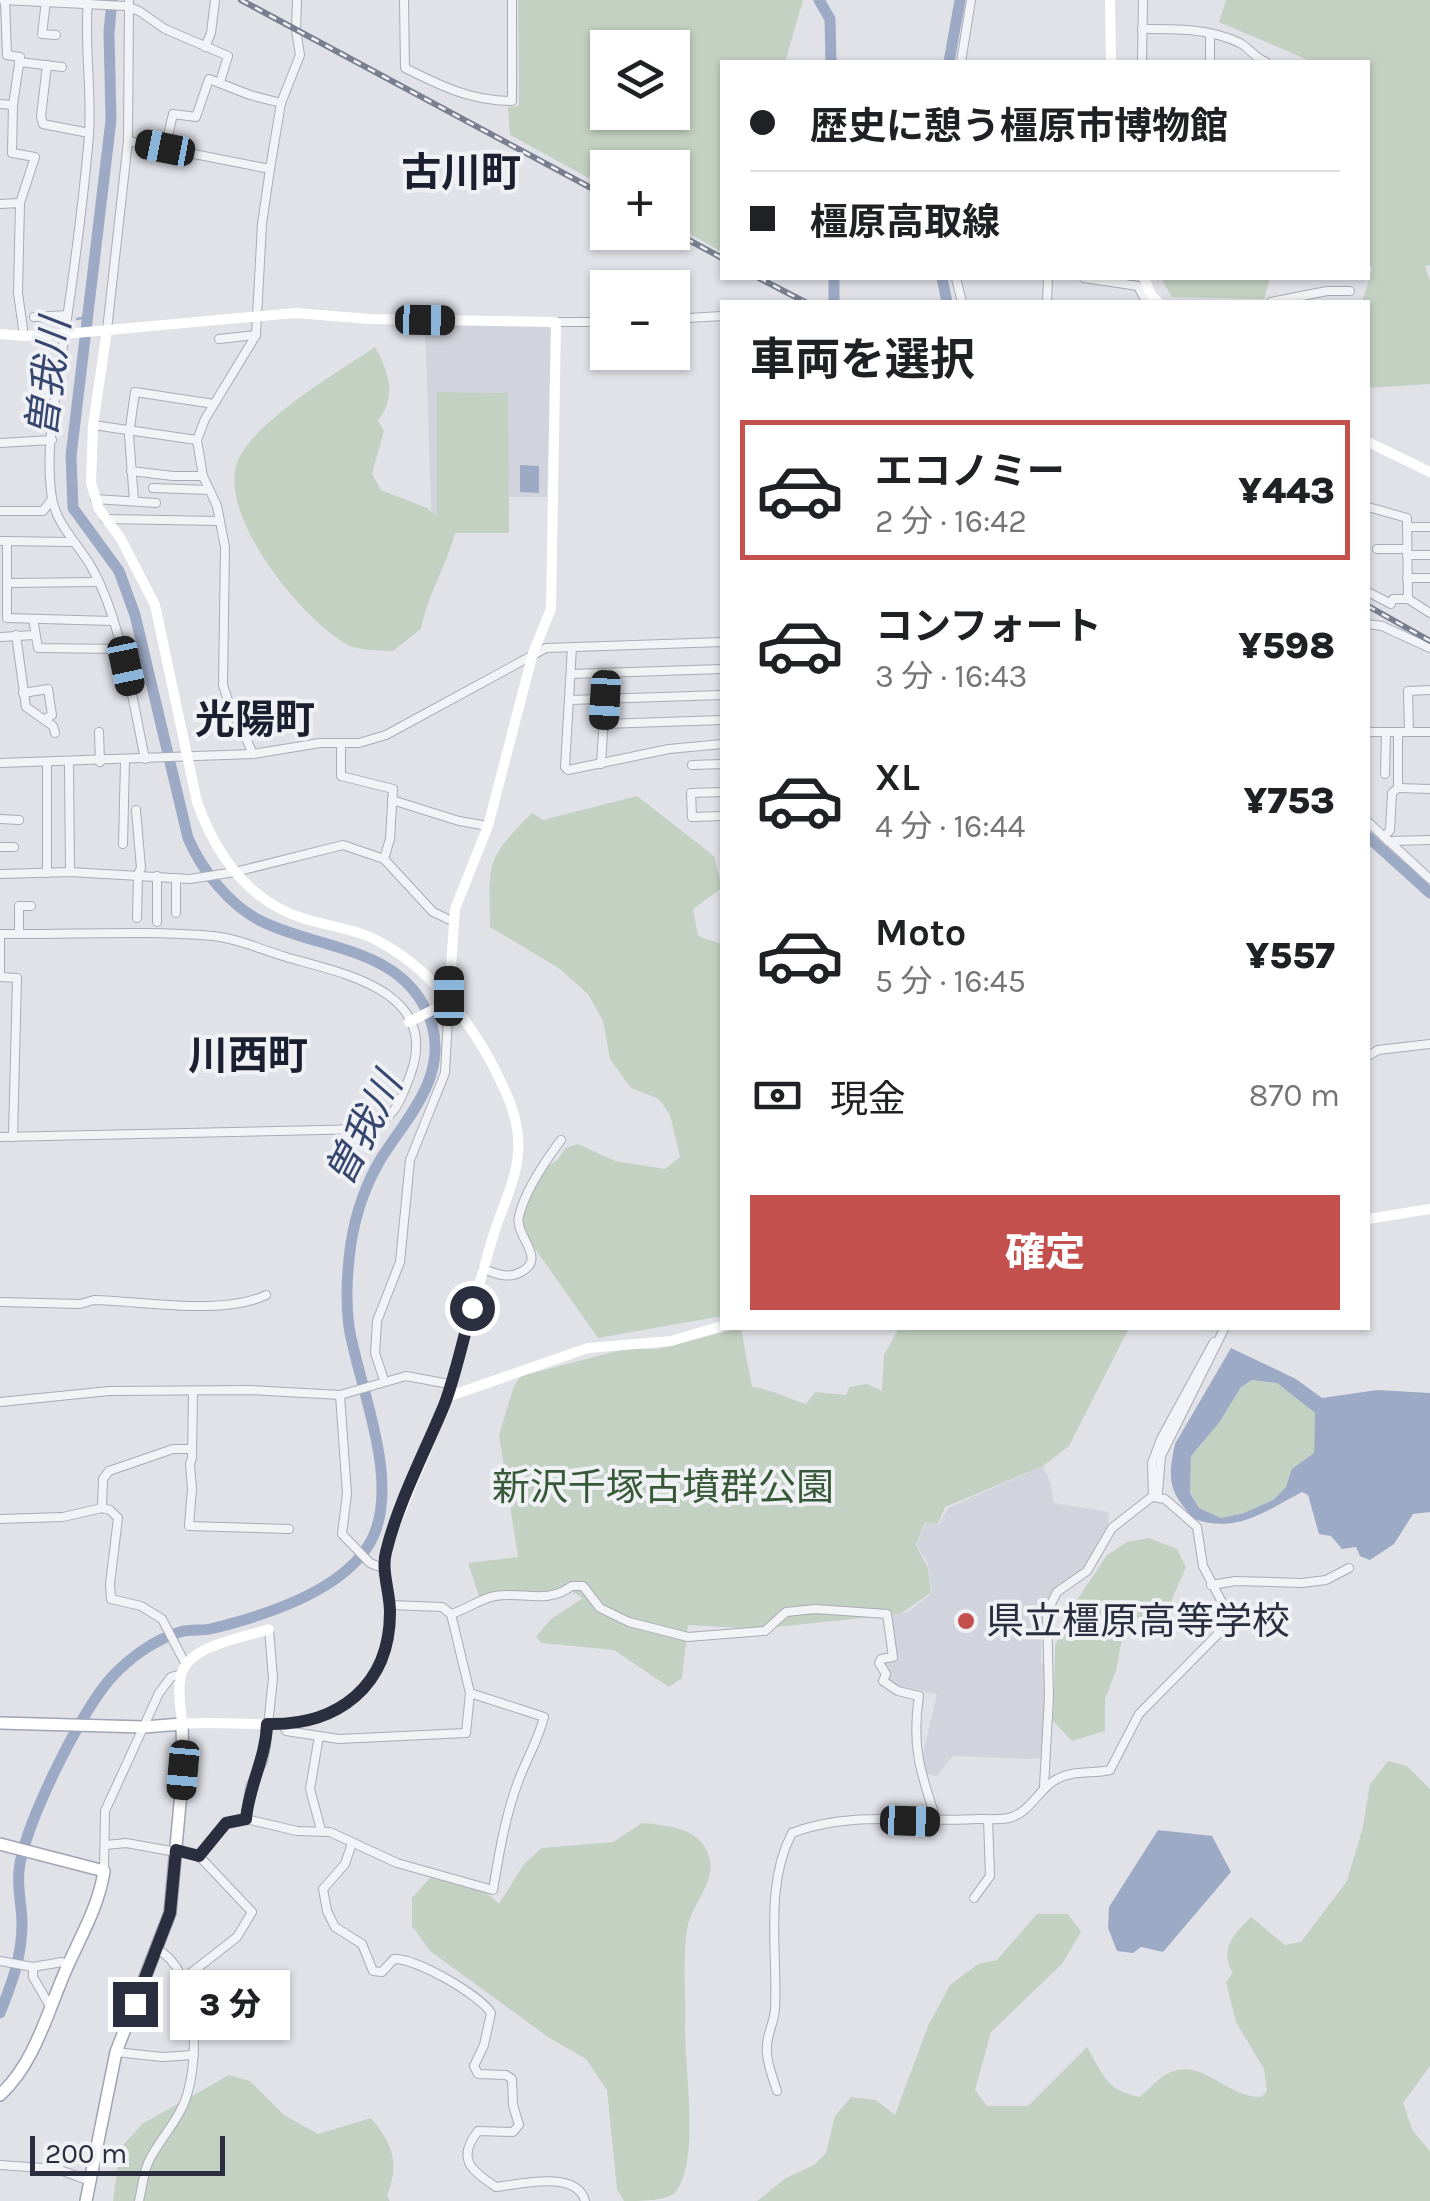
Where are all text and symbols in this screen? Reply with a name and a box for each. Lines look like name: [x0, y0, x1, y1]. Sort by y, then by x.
map controls: [590, 30, 690, 370]
button: layers: [590, 30, 690, 130]
text: 歴史に憩う橿原市博物館: [810, 104, 1228, 149]
car: [133, 128, 197, 168]
district label: 古川町: [401, 149, 521, 196]
button: +: [590, 150, 690, 250]
text: 橿原高取線: [810, 200, 1000, 245]
button: −: [590, 270, 690, 370]
car: [395, 304, 455, 336]
water label: 曽我川: [18, 312, 80, 440]
text: 車両を選択: [750, 334, 975, 386]
icon: car: [755, 445, 845, 535]
text: エコノミー: [875, 449, 1065, 494]
text: ¥443: [1238, 468, 1335, 513]
text: 2 分 · 16:42: [875, 503, 1027, 540]
icon: car: [755, 600, 845, 690]
text: コンフォート: [875, 604, 1102, 649]
text: ¥598: [1238, 623, 1335, 668]
car: [105, 634, 147, 698]
text: 3 分 · 16:43: [875, 658, 1027, 695]
car: [588, 669, 622, 731]
district label: 光陽町: [195, 696, 315, 743]
icon: car: [755, 755, 845, 845]
text: XL: [875, 755, 920, 800]
text: ¥753: [1243, 778, 1335, 823]
text: 4 分 · 16:44: [875, 808, 1025, 845]
icon: car: [755, 910, 845, 1000]
text: Moto: [875, 910, 966, 955]
text: ¥557: [1246, 933, 1335, 978]
text: 5 分 · 16:45: [875, 963, 1026, 1000]
car: [434, 966, 464, 1026]
district label: 川西町: [188, 1032, 308, 1079]
water label: 曽我川: [315, 1062, 413, 1193]
icon: cash: [750, 1068, 805, 1123]
text: 現金: [830, 1077, 906, 1122]
text: 870 m: [1249, 1077, 1340, 1114]
button: 確定: [750, 1195, 1340, 1310]
route start: [450, 1286, 495, 1331]
park label: 新沢千塚古墳群公園: [492, 1465, 834, 1510]
place label: 県立橿原高等学校: [986, 1599, 1290, 1644]
marker: 県立橿原高等学校: [955, 1610, 977, 1632]
car: [165, 1739, 201, 1801]
car: [879, 1805, 941, 1837]
callout: 3 分: [170, 1969, 290, 2039]
route end: [113, 1982, 158, 2027]
text: 3 分: [199, 1986, 261, 2023]
scale bar: [30, 2131, 225, 2176]
text: 200 m: [45, 2137, 127, 2170]

